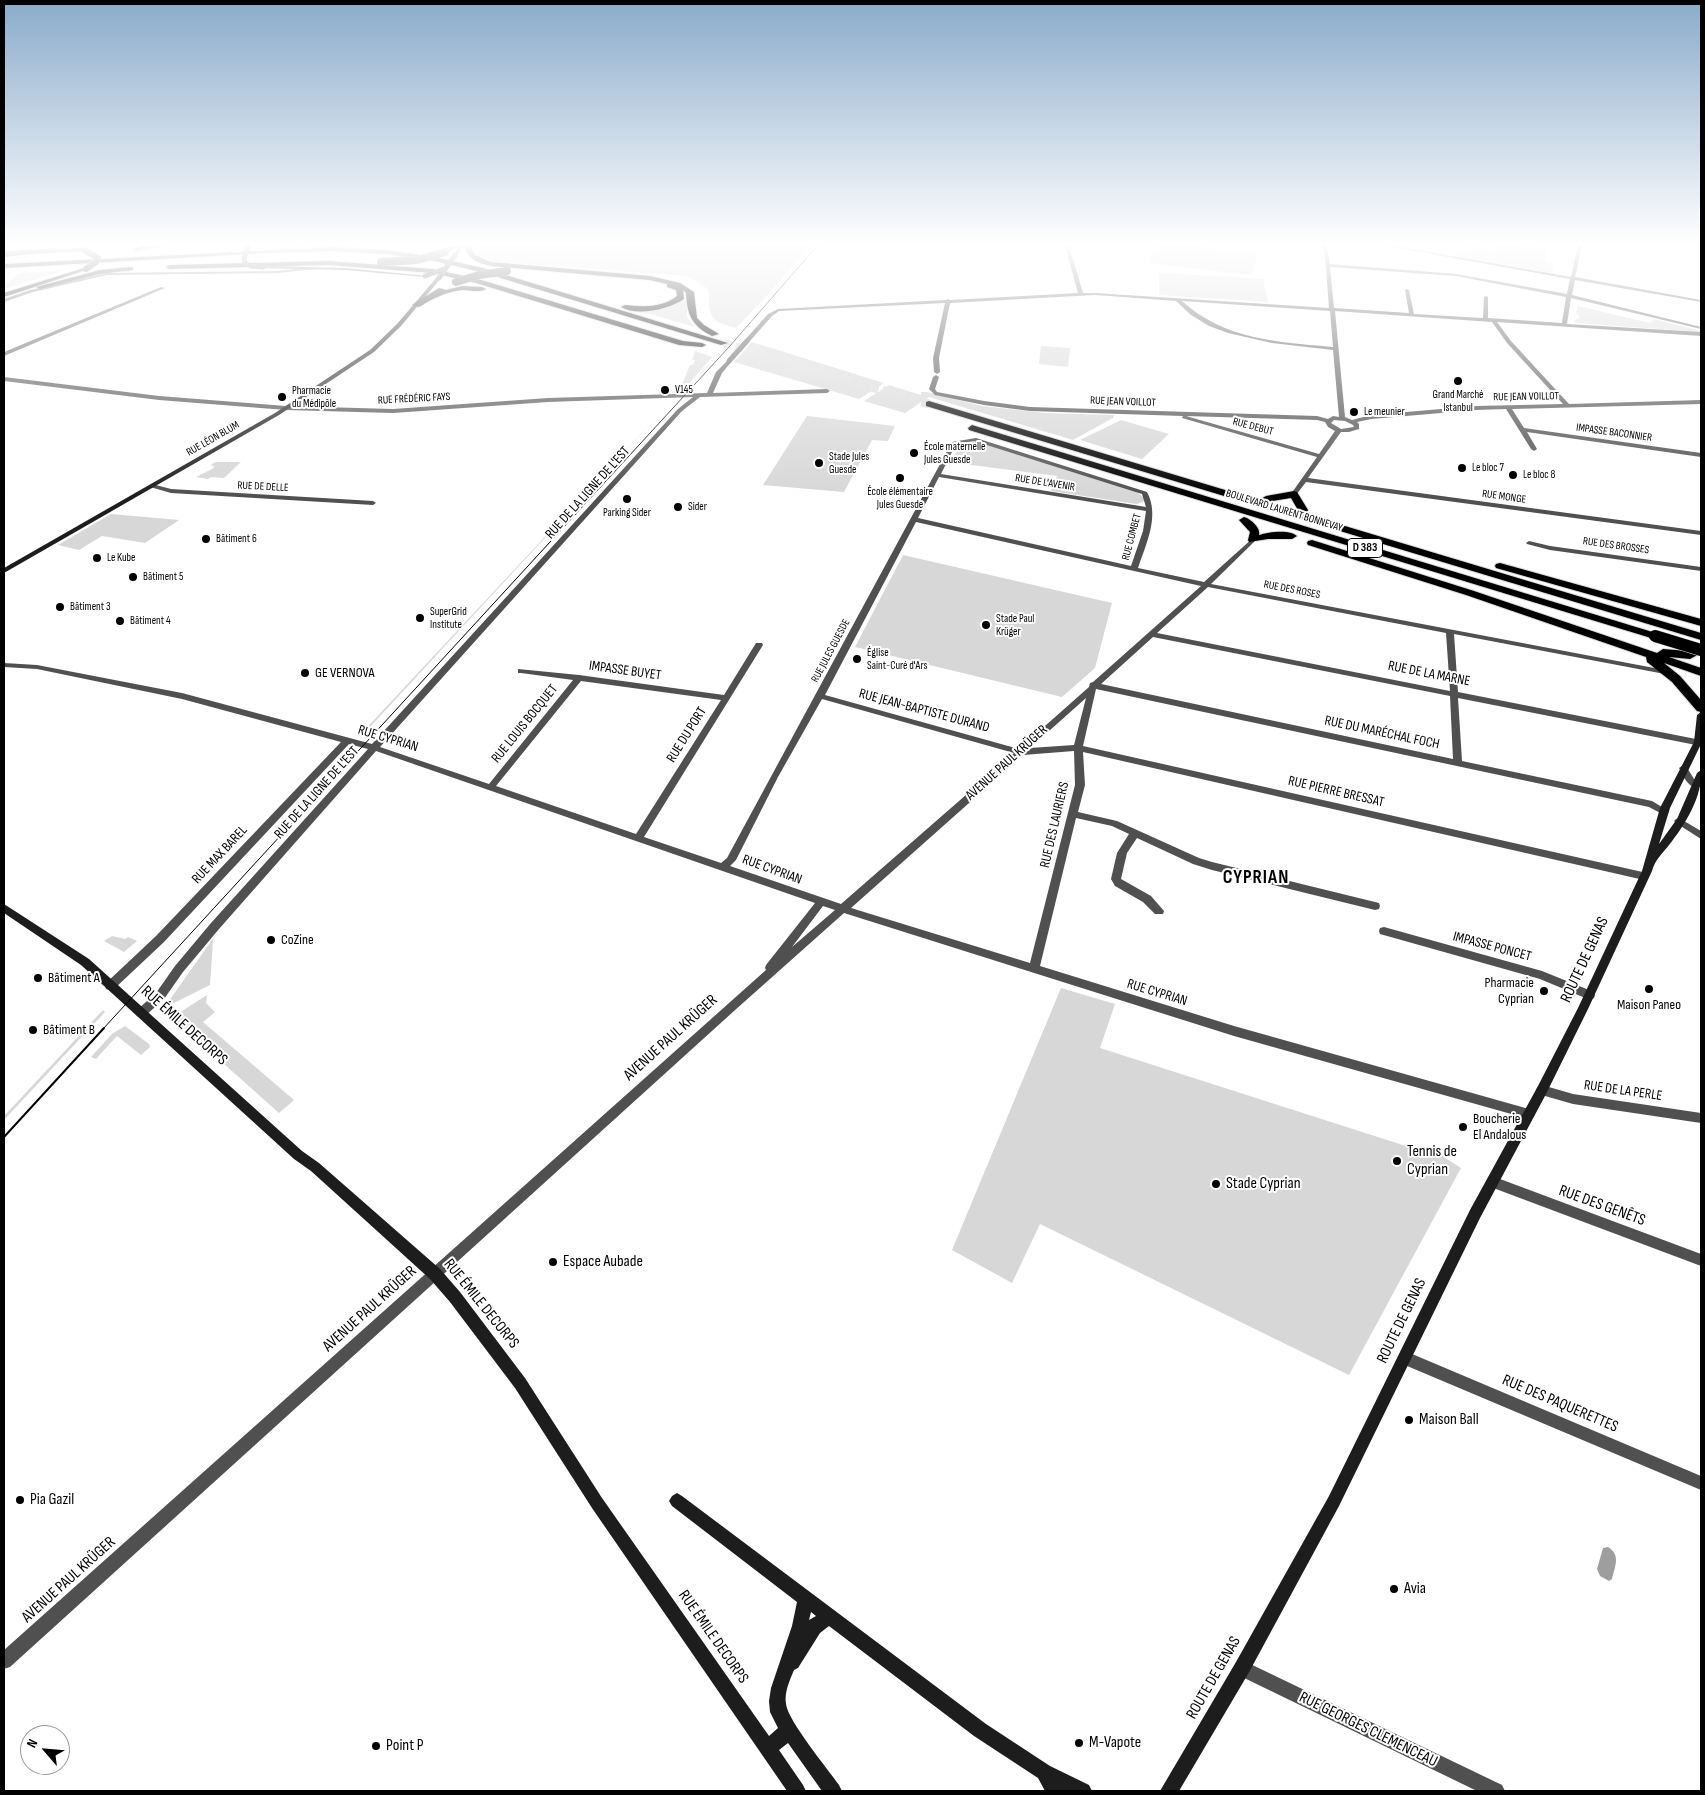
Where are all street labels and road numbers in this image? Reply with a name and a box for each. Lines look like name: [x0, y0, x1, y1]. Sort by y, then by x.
street label: RUE JEAN VOILLOT: [1493, 390, 1559, 404]
street label: RUE FRÉDÉRIC FAYS: [377, 391, 451, 407]
street label: RUE JEAN VOILLOT: [1090, 394, 1156, 410]
street label: RUE DEBUT: [1231, 415, 1275, 439]
street label: RUE LÉON BLUM: [184, 419, 242, 459]
street label: IMPASSE BACONNIER: [1575, 421, 1653, 445]
street label: RUE DE LA LIGNE DE L'EST: [542, 443, 634, 543]
street label: RUE DE L'AVENIR: [1014, 472, 1076, 494]
street label: RUE DE DELLE: [237, 479, 289, 495]
street label: BOULEVARD LAURENT BONNEVAY: [1224, 487, 1344, 535]
street label: RUE MONGE: [1481, 487, 1527, 507]
street label: RUE COMBET: [1119, 512, 1145, 562]
street label: RUE DES BROSSES: [1582, 535, 1650, 557]
road number: D 383: [1348, 538, 1382, 558]
street label: RUE DES ROSES: [1263, 578, 1321, 602]
street label: RUE JULES GUESDE: [809, 617, 853, 685]
street label: IMPASSE BUYET: [588, 658, 662, 684]
street label: RUE DE LA MARNE: [1386, 658, 1472, 690]
street label: RUE LOUIS BOCQUET: [488, 681, 562, 767]
street label: RUE JEAN-BAPTISTE DURAND: [857, 685, 991, 737]
street label: RUE DU PORT: [663, 704, 711, 766]
street label: RUE DU MARÉCHAL FOCH: [1323, 713, 1441, 753]
street label: RUE CYPRIAN: [356, 722, 420, 756]
street label: AVENUE PAUL KRÜGER: [963, 722, 1051, 804]
street label: RUE DE LA LIGNE DE L'EST: [271, 743, 363, 843]
street label: RUE PIERRE BRESSAT: [1286, 773, 1386, 811]
street label: RUE DES LAURIERS: [1037, 780, 1073, 870]
street label: RUE MAX BAREL: [189, 822, 251, 888]
street label: RUE CYPRIAN: [740, 851, 804, 889]
street label: ROUTE DE GENAS: [1557, 914, 1613, 1006]
street label: IMPASSE PONCET: [1451, 928, 1533, 966]
street label: RUE CYPRIAN: [1125, 976, 1189, 1010]
street label: RUE ÉMILE DECORPS: [137, 982, 231, 1070]
street label: AVENUE PAUL KRÜGER: [620, 991, 722, 1085]
street label: RUE DE LA PERLE: [1583, 1077, 1663, 1105]
street label: RUE DES GENÊTS: [1556, 1181, 1648, 1231]
street label: RUE ÉMILE DECORPS: [439, 1255, 523, 1353]
street label: AVENUE PAUL KRÜGER: [319, 1262, 421, 1356]
street label: ROUTE DE GENAS: [1373, 1275, 1431, 1367]
street label: RUE DES PAQUERETTES: [1499, 1371, 1621, 1437]
street label: AVENUE PAUL KRÜGER: [18, 1533, 120, 1627]
street label: RUE ÉMILE DECORPS: [674, 1587, 752, 1687]
street label: ROUTE DE GENAS: [1183, 1633, 1245, 1723]
street label: RUE GEORGES CLEMENCEAU: [1296, 1688, 1440, 1772]

